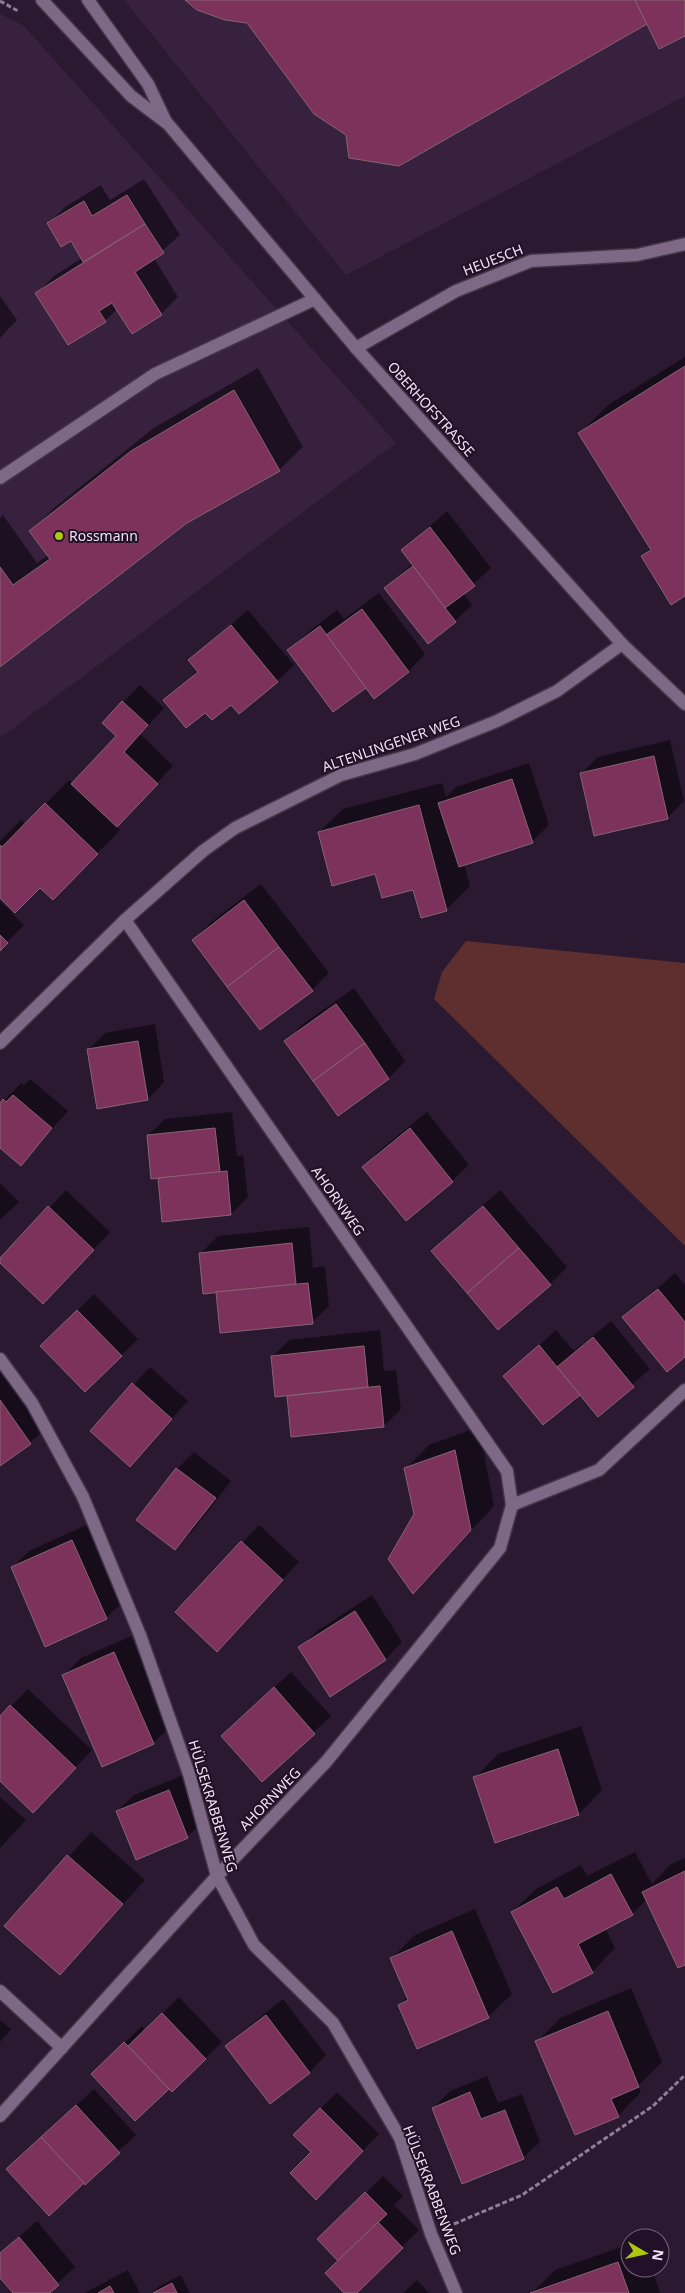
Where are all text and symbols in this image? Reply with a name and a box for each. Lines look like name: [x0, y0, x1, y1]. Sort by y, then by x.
street label: HEUESCH: [460, 239, 526, 280]
street label: OBERHOFSTRASSE: [384, 357, 479, 460]
place label: Rossmann: [69, 526, 138, 545]
marker: Rossmann: [53, 530, 65, 542]
street label: ALTENLINGENER WEG: [319, 711, 462, 776]
street label: AHORNWEG: [308, 1162, 369, 1239]
street label: HÜLSEKRABBENWEG: [184, 1737, 243, 1874]
street label: AHORNWEG: [235, 1763, 304, 1834]
street label: HÜLSEKRABBENWEG: [399, 2122, 466, 2257]
north arrow: [620, 2228, 670, 2278]
text: N: [648, 2248, 669, 2262]

